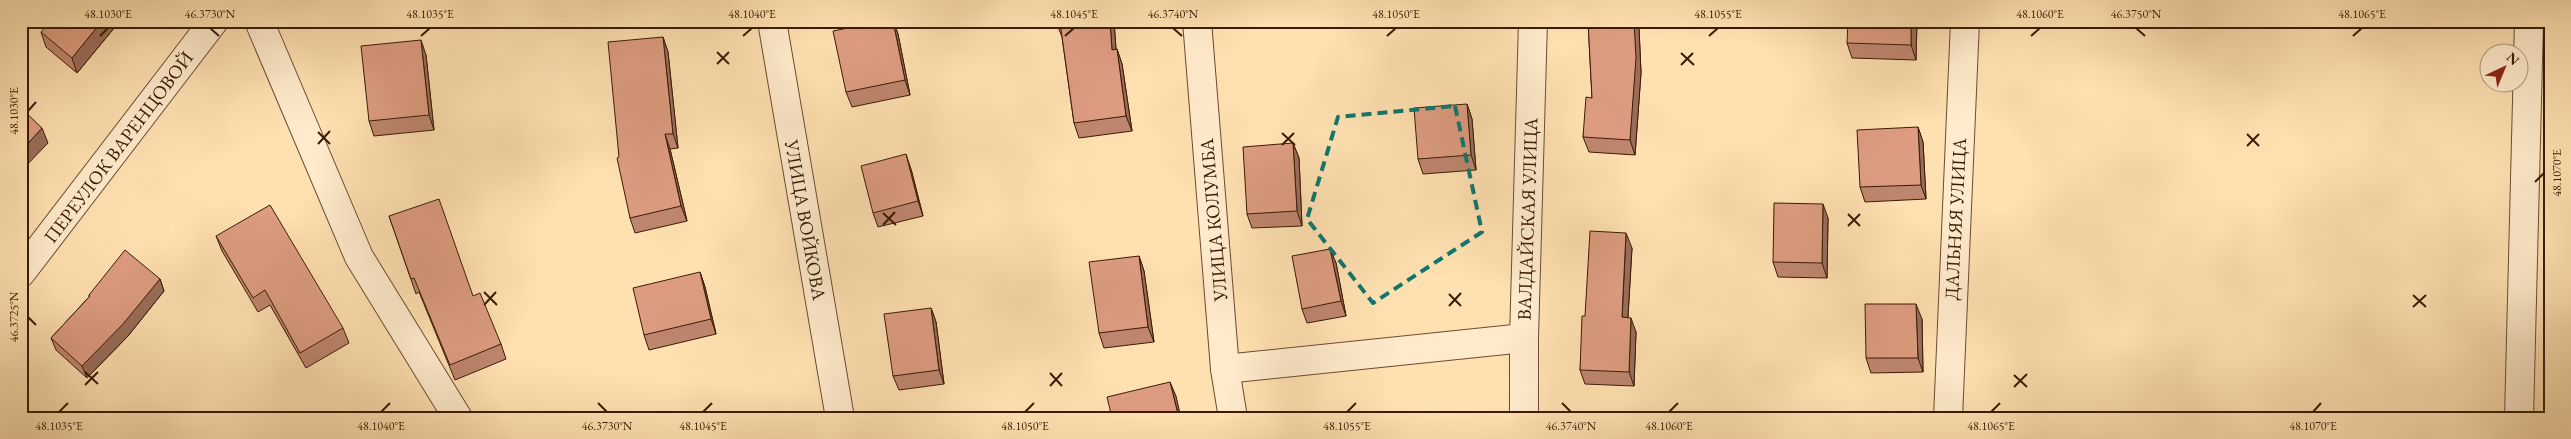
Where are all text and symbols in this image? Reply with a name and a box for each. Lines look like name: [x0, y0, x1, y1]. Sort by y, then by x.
text: 48.1030°E: [84, 6, 132, 22]
text: 46.3730°N: [185, 6, 236, 22]
text: 48.1035°E: [406, 6, 454, 22]
text: 48.1040°E: [728, 6, 776, 22]
text: 48.1045°E: [1050, 6, 1098, 22]
text: 46.3740°N: [1148, 6, 1199, 22]
text: 48.1050°E: [1372, 6, 1420, 22]
text: 48.1055°E: [1694, 6, 1742, 22]
text: 48.1060°E: [2016, 6, 2064, 22]
text: 46.3750°N: [2111, 6, 2162, 22]
text: 48.1065°E: [2338, 6, 2386, 22]
north arrow: [2478, 42, 2528, 92]
street label: ПЕРЕУЛОК ВАРЕНЦОВОЙ: [38, 46, 199, 248]
text: N: [2503, 48, 2524, 70]
text: 48.1030°E: [6, 87, 22, 135]
street label: ВАЛДАЙСКАЯ УЛИЦА: [1511, 116, 1544, 321]
street label: ДАЛЬНЯЯ УЛИЦА: [1939, 136, 1972, 301]
street label: УЛИЦА ВОЙКОВА: [779, 137, 832, 303]
street label: УЛИЦА КОЛУМБА: [1194, 137, 1233, 303]
text: 48.1070°E: [2549, 149, 2565, 197]
text: 46.3725°N: [6, 291, 22, 342]
text: 48.1035°E: [35, 418, 83, 434]
text: 48.1040°E: [357, 418, 405, 434]
text: 46.3730°N: [582, 418, 633, 434]
text: 48.1045°E: [679, 418, 727, 434]
text: 48.1050°E: [1001, 418, 1049, 434]
text: 48.1055°E: [1323, 418, 1371, 434]
text: 46.3740°N: [1546, 418, 1597, 434]
text: 48.1060°E: [1645, 418, 1693, 434]
text: 48.1065°E: [1967, 418, 2015, 434]
text: 48.1070°E: [2289, 418, 2337, 434]

